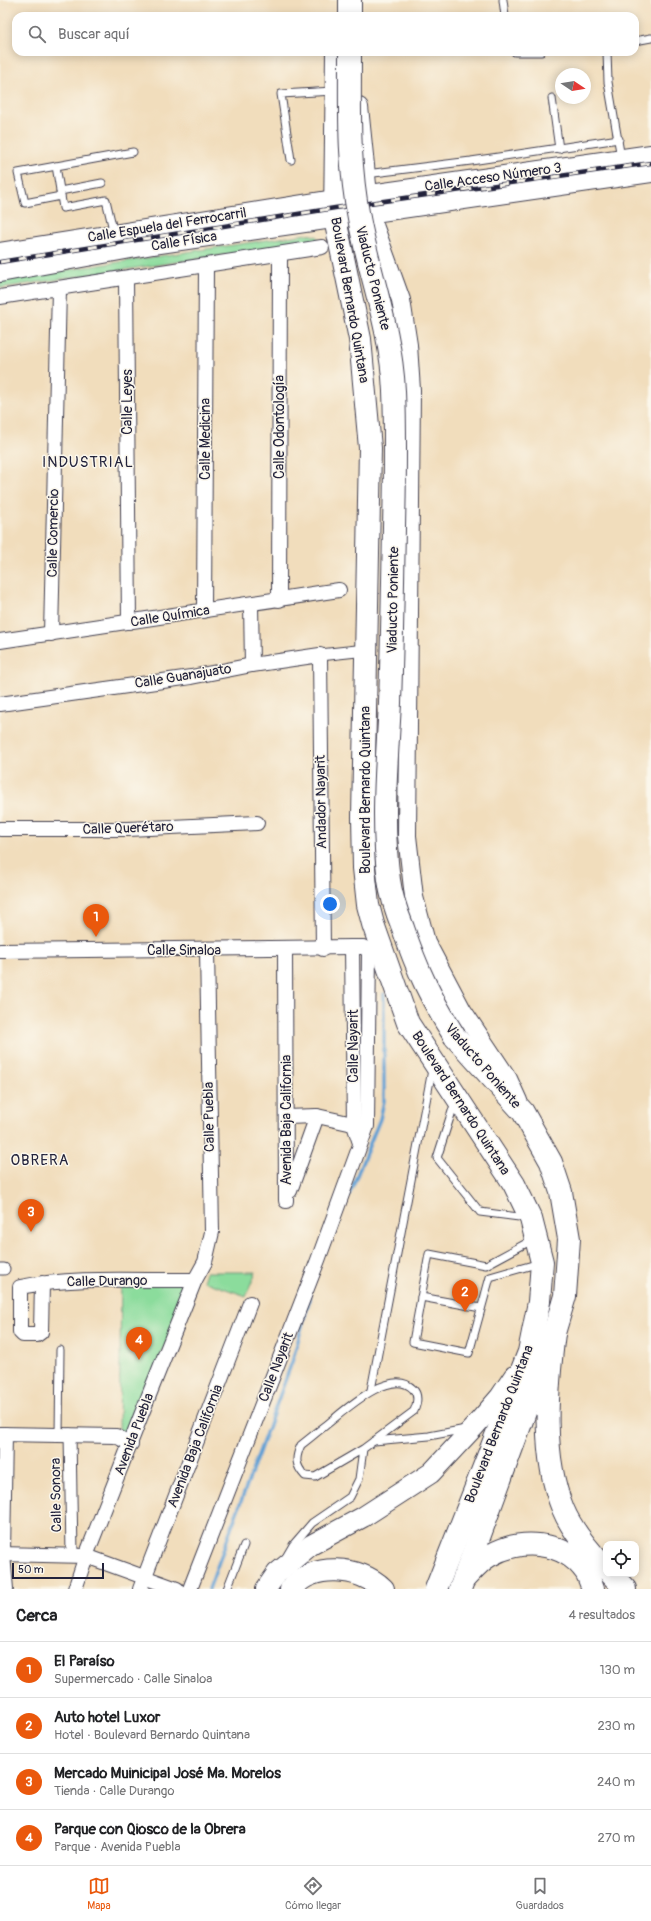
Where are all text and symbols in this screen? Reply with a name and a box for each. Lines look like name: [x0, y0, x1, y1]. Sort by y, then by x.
search box: [12, 12, 639, 56]
icon: search: [26, 23, 48, 45]
text: Buscar aquí: [58, 25, 130, 44]
north arrow: [555, 68, 591, 104]
street label: Calle Acceso Número 3: [424, 159, 563, 195]
street label: Calle Espuela del Ferrocarril: [86, 204, 248, 246]
street label: Boulevard Bernardo Quintana: [327, 216, 373, 384]
street label: Viaducto Poniente: [352, 224, 394, 332]
street label: Calle Física: [150, 227, 218, 255]
street label: Calle Leyes: [119, 368, 136, 435]
street label: Calle Odontología: [271, 375, 288, 479]
street label: Calle Medicina: [197, 398, 214, 480]
district label: INDUSTRIAL: [42, 453, 134, 472]
street label: Calle Comercio: [44, 488, 62, 578]
street label: Viaducto Poniente: [384, 546, 402, 654]
street label: Calle Química: [129, 601, 211, 631]
street label: Calle Guanajuato: [133, 660, 233, 692]
street label: Boulevard Bernardo Quintana: [357, 706, 374, 874]
street label: Andador Nayarit: [312, 754, 330, 849]
street label: Calle Querétaro: [82, 818, 174, 838]
your location: [320, 894, 340, 914]
pin: 1: [83, 904, 109, 937]
street label: Calle Sinaloa: [147, 942, 221, 959]
street label: Calle Nayarit: [345, 1009, 362, 1083]
street label: Viaducto Poniente: [441, 1020, 525, 1112]
street label: Boulevard Bernardo Quintana: [408, 1028, 514, 1178]
street label: Avenida Baja California: [278, 1055, 295, 1185]
street label: Calle Puebla: [200, 1082, 218, 1152]
district label: OBRERA: [11, 1151, 69, 1170]
pin: 3: [18, 1199, 44, 1232]
street label: Calle Durango: [66, 1272, 148, 1290]
pin: 2: [452, 1279, 478, 1312]
pin: 4: [126, 1327, 152, 1360]
street label: Calle Nayarit: [255, 1329, 297, 1404]
street label: Boulevard Bernardo Quintana: [461, 1342, 537, 1506]
street label: Avenida Baja California: [164, 1382, 226, 1510]
street label: Avenida Puebla: [111, 1391, 157, 1477]
street label: Calle Sonora: [47, 1458, 65, 1532]
map controls: [603, 1541, 639, 1577]
button: locate: [603, 1541, 639, 1577]
scale bar: [12, 1561, 104, 1580]
text: 50 m: [18, 1563, 44, 1576]
text: Cerca: [16, 1605, 57, 1626]
text: 4 resultados: [568, 1607, 635, 1623]
text: El Paraíso: [54, 1652, 115, 1671]
text: 1: [26, 1662, 32, 1678]
text: 130 m: [599, 1662, 635, 1678]
text: Supermercado · Calle Sinaloa: [54, 1671, 212, 1687]
text: Auto hotel Luxor: [54, 1708, 160, 1727]
text: 2: [25, 1718, 33, 1734]
text: 230 m: [598, 1718, 635, 1734]
text: Hotel · Boulevard Bernardo Quintana: [54, 1727, 250, 1743]
text: Mercado Muinicipal José Ma. Morelos: [54, 1764, 281, 1783]
text: 3: [25, 1774, 33, 1790]
text: 240 m: [597, 1774, 635, 1790]
text: Tienda · Calle Durango: [54, 1783, 174, 1799]
text: Parque con Qiosco de la Obrera: [54, 1820, 246, 1839]
text: 4: [25, 1830, 33, 1846]
text: 270 m: [598, 1830, 635, 1846]
text: Parque · Avenida Puebla: [54, 1839, 180, 1855]
tab: Mapa: [87, 1875, 111, 1912]
tab: Cómo llegar: [285, 1875, 341, 1912]
tab: Guardados: [516, 1875, 564, 1912]

